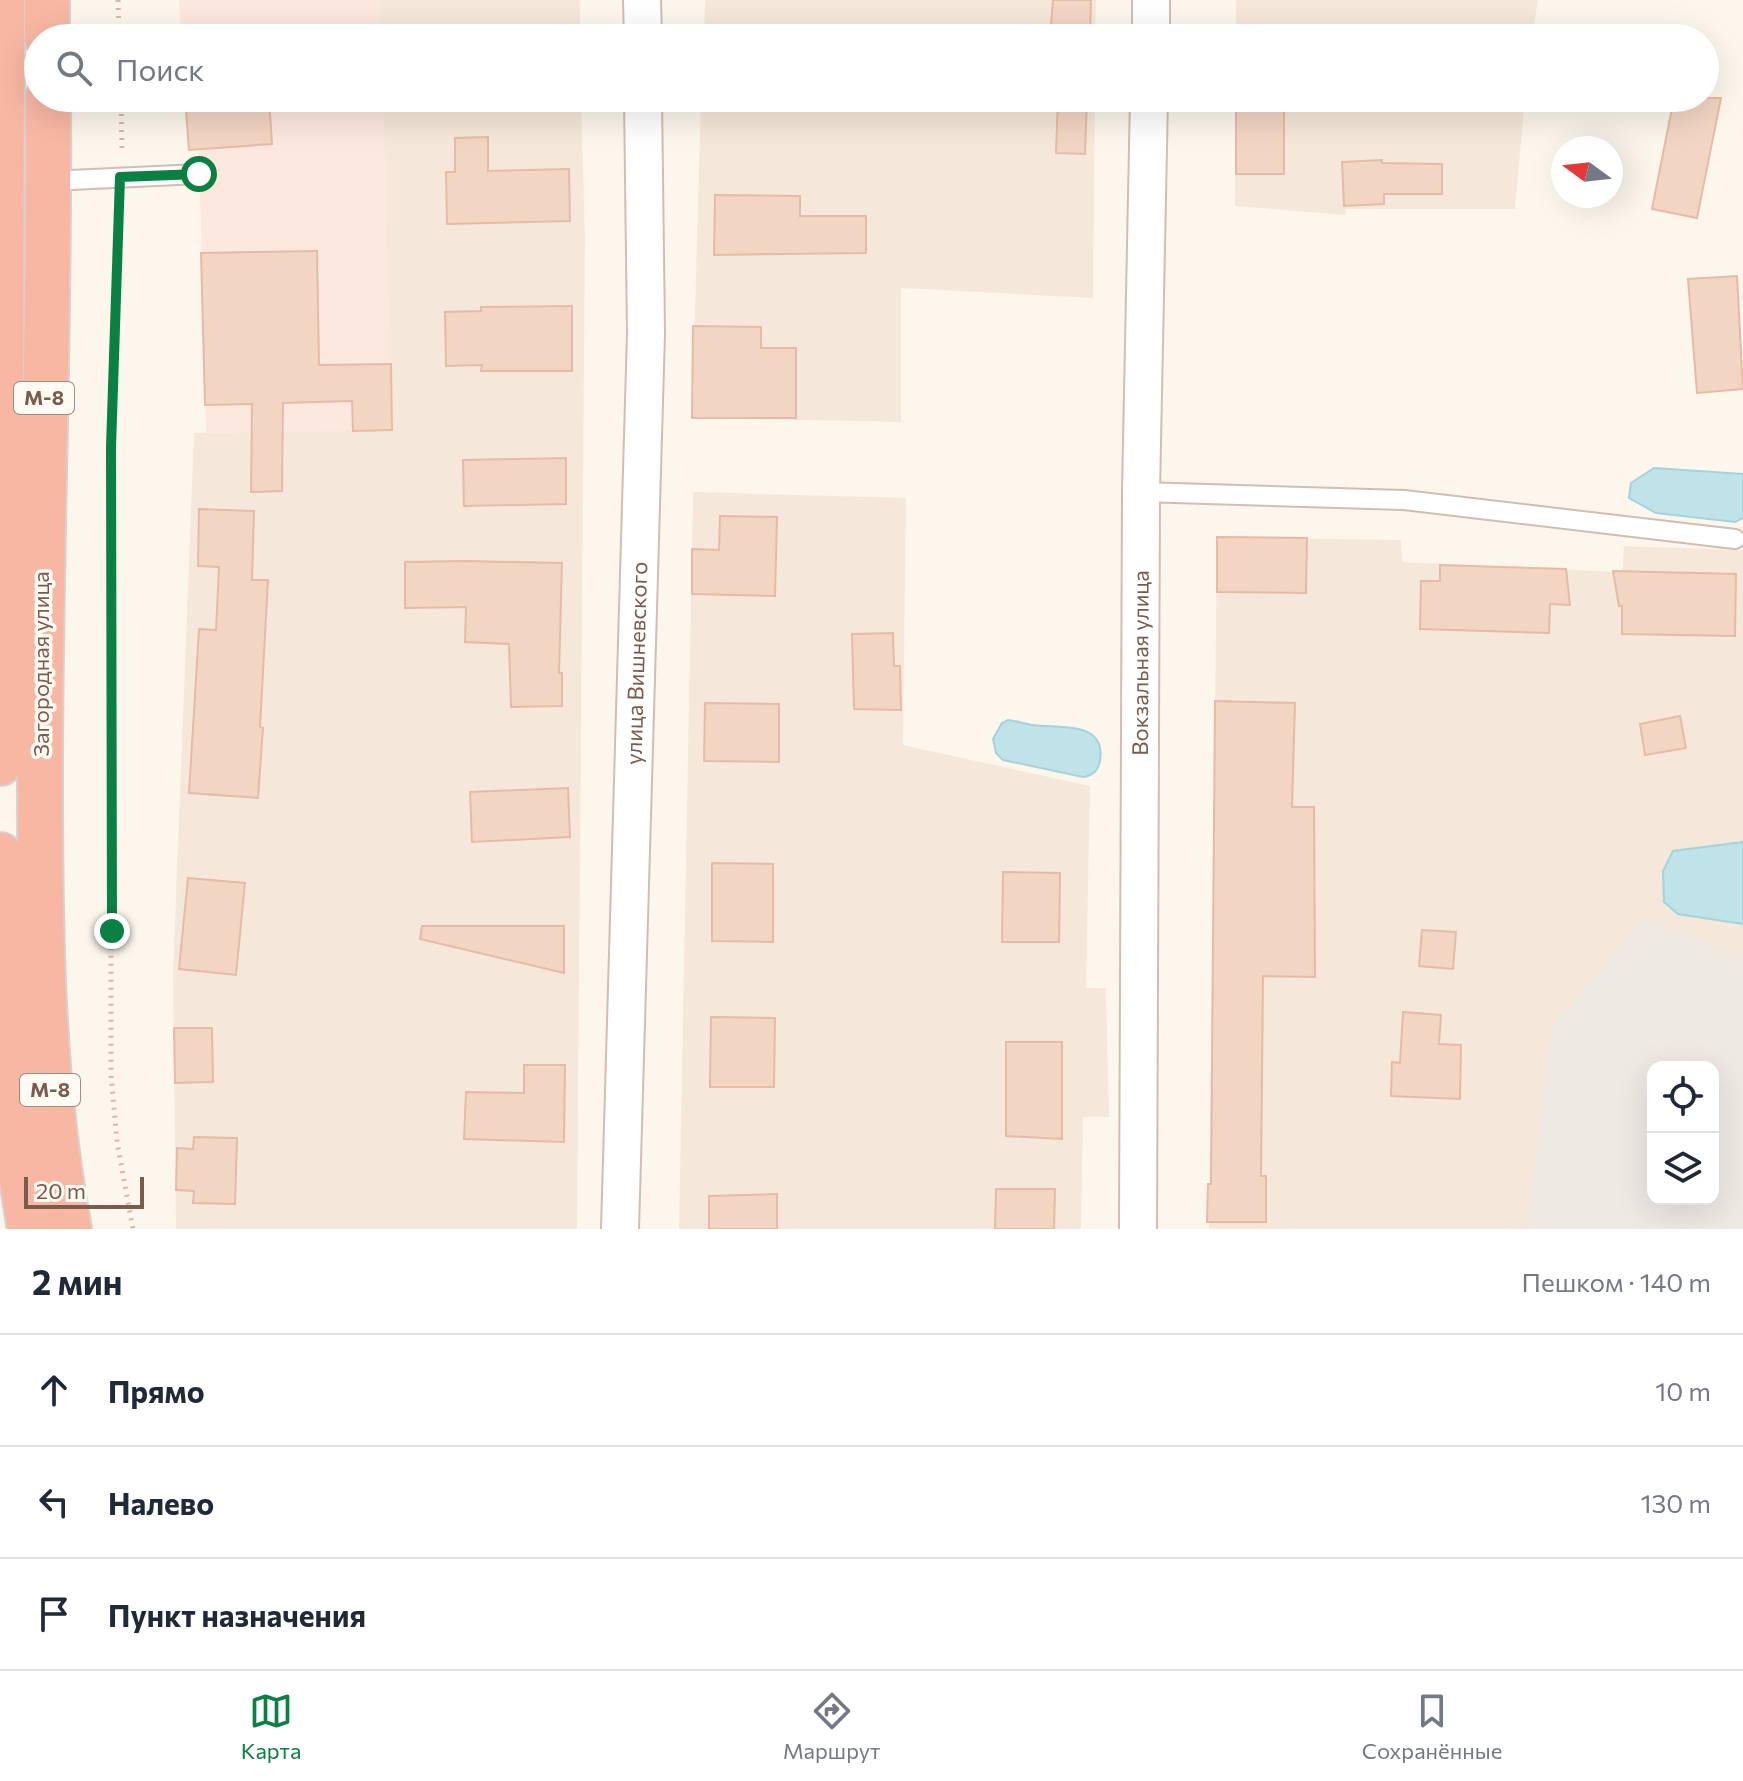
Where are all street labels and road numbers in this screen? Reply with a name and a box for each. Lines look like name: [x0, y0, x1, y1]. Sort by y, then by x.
road number: М-8: [14, 382, 74, 414]
street label: улица Вишневского: [619, 561, 652, 765]
street label: Вокзальная улица: [1126, 570, 1154, 756]
street label: Загородная улица: [27, 571, 54, 757]
road number: М-8: [20, 1074, 80, 1106]

